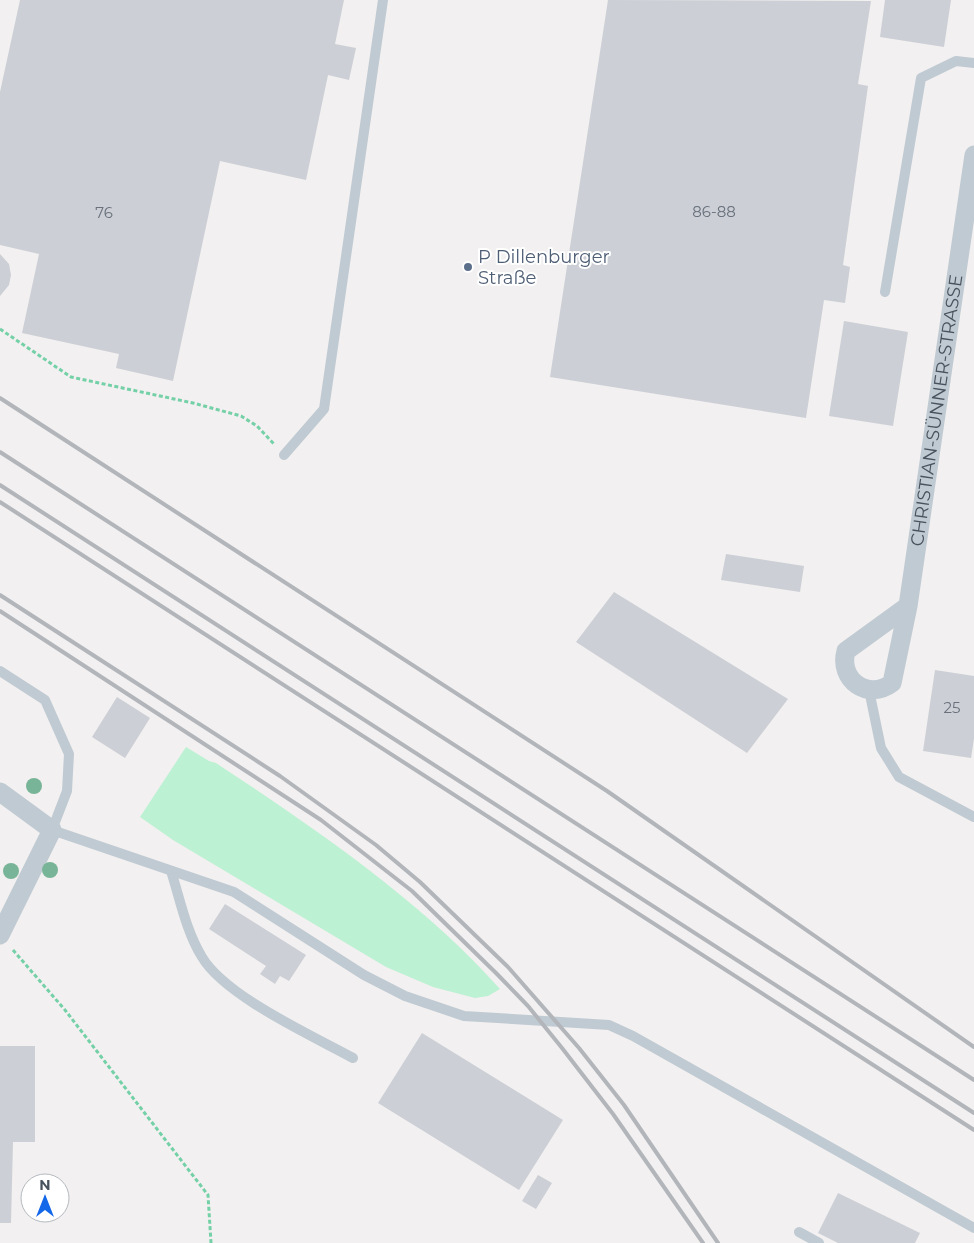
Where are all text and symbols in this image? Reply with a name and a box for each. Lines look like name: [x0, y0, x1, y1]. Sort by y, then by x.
house number: 86-88: [692, 202, 736, 221]
house number: 76: [95, 203, 113, 222]
place label: P Dillenburger Straße: [478, 246, 610, 289]
marker: P Dillenburger Straße: [462, 261, 474, 273]
street label: CHRISTIAN-SÜNNER-STRASSE: [906, 273, 967, 548]
house number: 25: [943, 698, 961, 717]
north arrow: [20, 1173, 70, 1223]
text: N: [39, 1176, 51, 1194]

